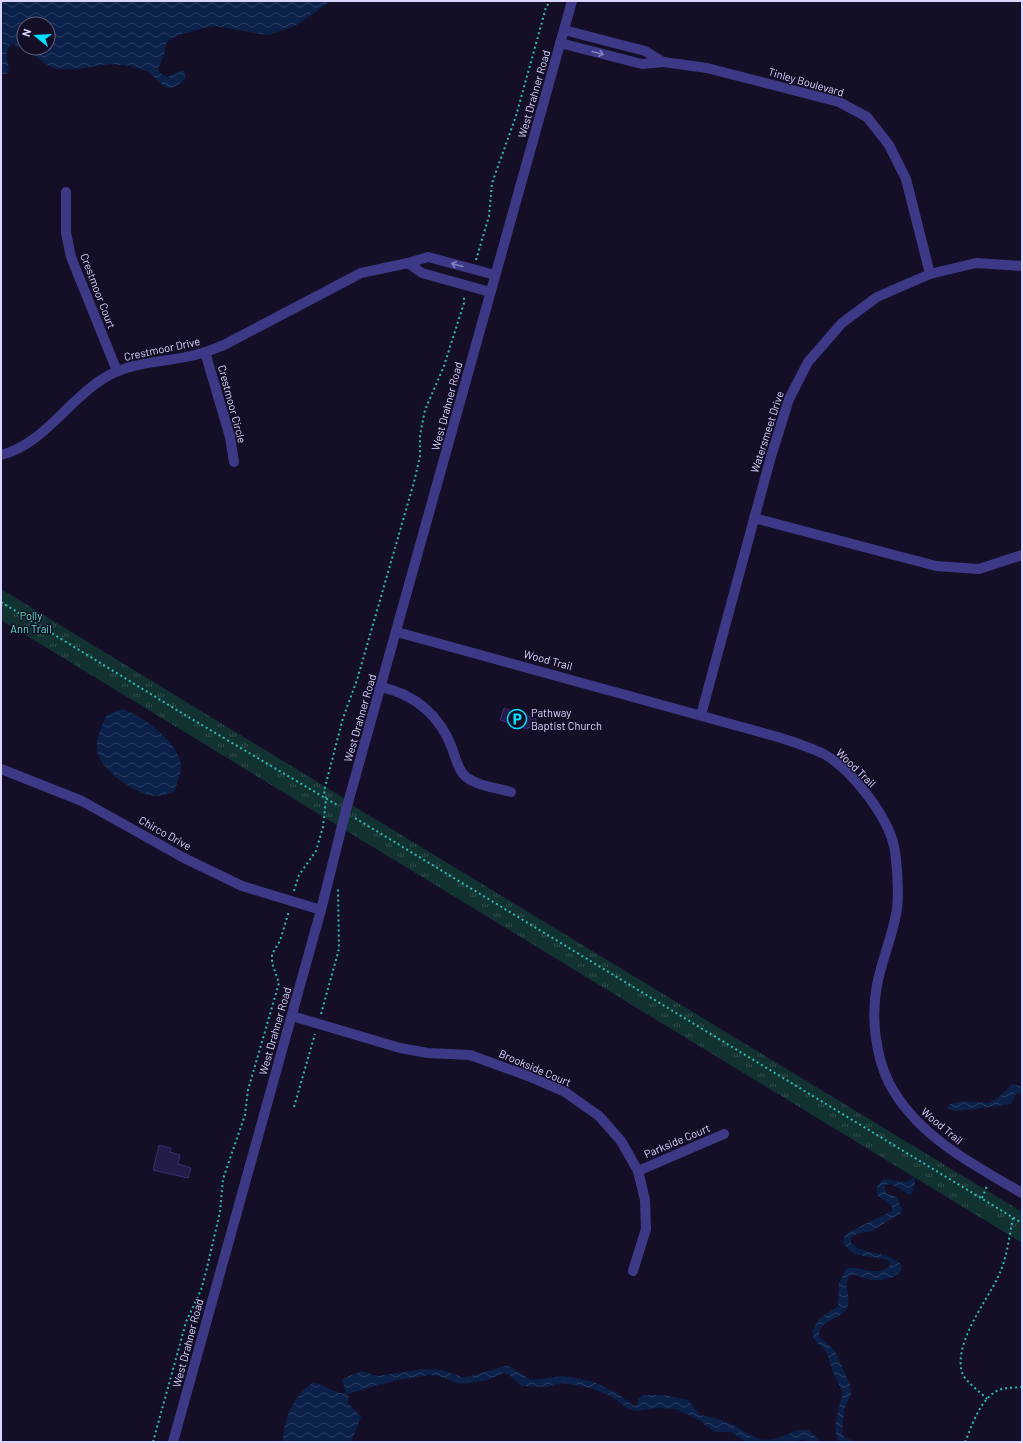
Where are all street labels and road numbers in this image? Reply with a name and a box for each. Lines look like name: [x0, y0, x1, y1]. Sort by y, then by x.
street label: West Drahner Road: [515, 48, 552, 139]
street label: Tinley Boulevard: [767, 65, 845, 99]
street label: Crestmoor Court: [78, 251, 119, 330]
street label: Crestmoor Drive: [123, 334, 201, 363]
street label: West Drahner Road: [428, 360, 465, 451]
street label: Crestmoor Circle: [216, 363, 249, 445]
street label: Watersmeet Drive: [747, 389, 786, 474]
street label: Wood Trail: [522, 647, 574, 672]
street label: West Drahner Road: [341, 672, 378, 763]
street label: Wood Trail: [834, 746, 879, 790]
street label: Chirco Drive: [137, 813, 194, 852]
street label: West Drahner Road: [256, 985, 293, 1076]
street label: Brookside Court: [497, 1046, 573, 1089]
street label: Wood Trail: [919, 1105, 966, 1147]
street label: Parkside Court: [642, 1121, 712, 1160]
street label: West Drahner Road: [169, 1297, 206, 1388]

